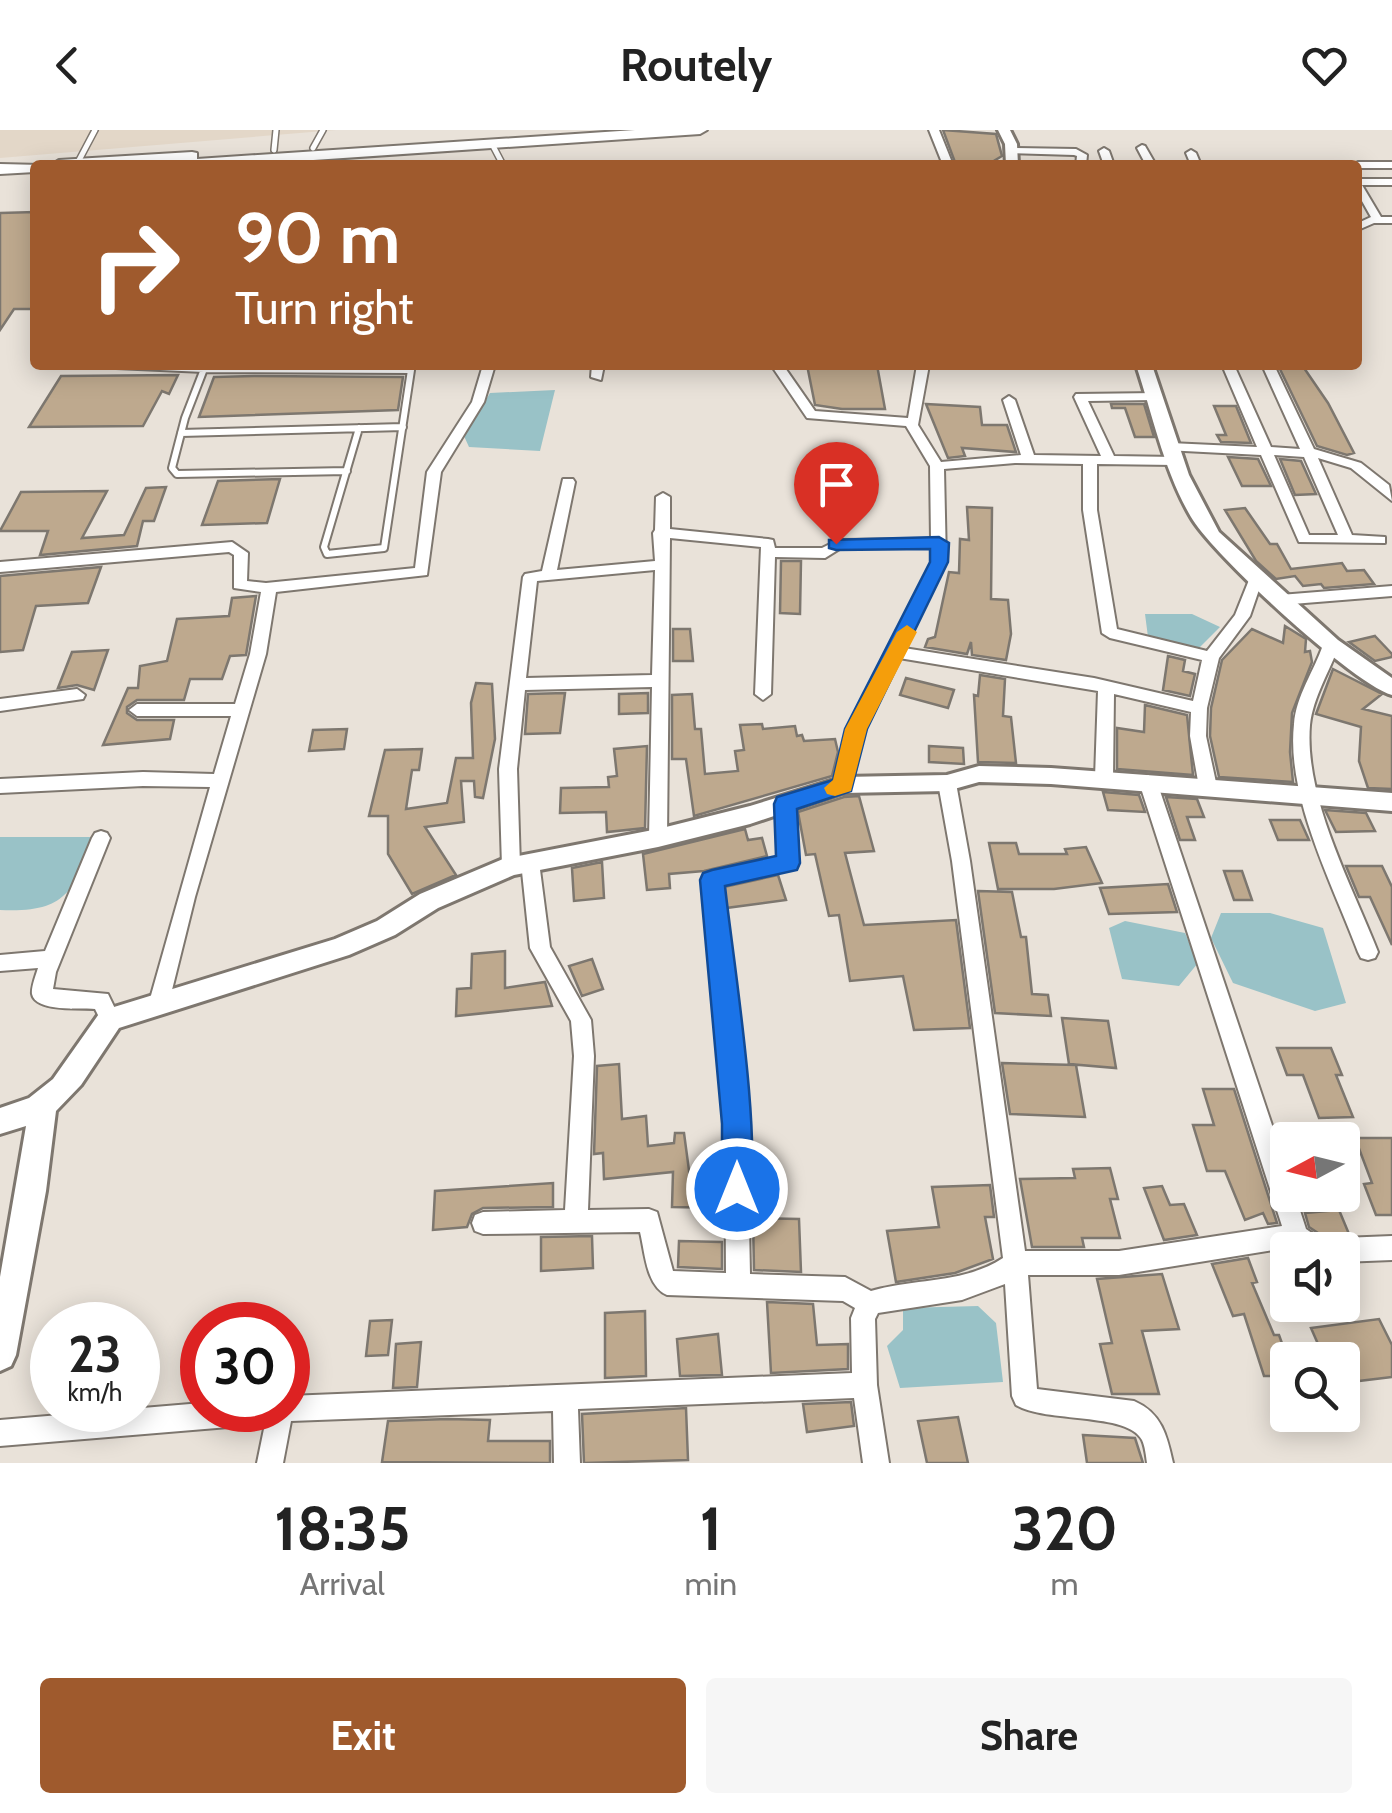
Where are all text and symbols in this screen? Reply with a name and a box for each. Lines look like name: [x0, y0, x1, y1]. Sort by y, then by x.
icon: back: [40, 38, 95, 93]
text: Routely: [620, 38, 772, 92]
icon: heart: [1297, 38, 1352, 93]
text: 90 m: [235, 195, 400, 281]
icon: right: [70, 200, 200, 330]
text: Turn right: [235, 281, 414, 335]
pin: [794, 442, 879, 545]
icon: arrive: [809, 457, 864, 512]
north arrow: [1270, 1122, 1360, 1212]
map controls: [1270, 1122, 1360, 1432]
position arrow: [685, 1137, 789, 1241]
button: sound: [1270, 1232, 1360, 1322]
speed limit sign: 30: [180, 1302, 310, 1432]
text: 23: [68, 1324, 122, 1385]
button: search: [1270, 1342, 1360, 1432]
text: km/h: [68, 1377, 122, 1407]
text: 18:35: [274, 1492, 410, 1565]
text: 1: [700, 1492, 722, 1565]
text: 320: [1011, 1492, 1118, 1565]
text: Arrival: [300, 1564, 385, 1603]
text: min: [685, 1564, 737, 1603]
text: m: [1051, 1564, 1079, 1603]
button: Exit: [40, 1678, 686, 1793]
button: Share: [706, 1678, 1352, 1793]

